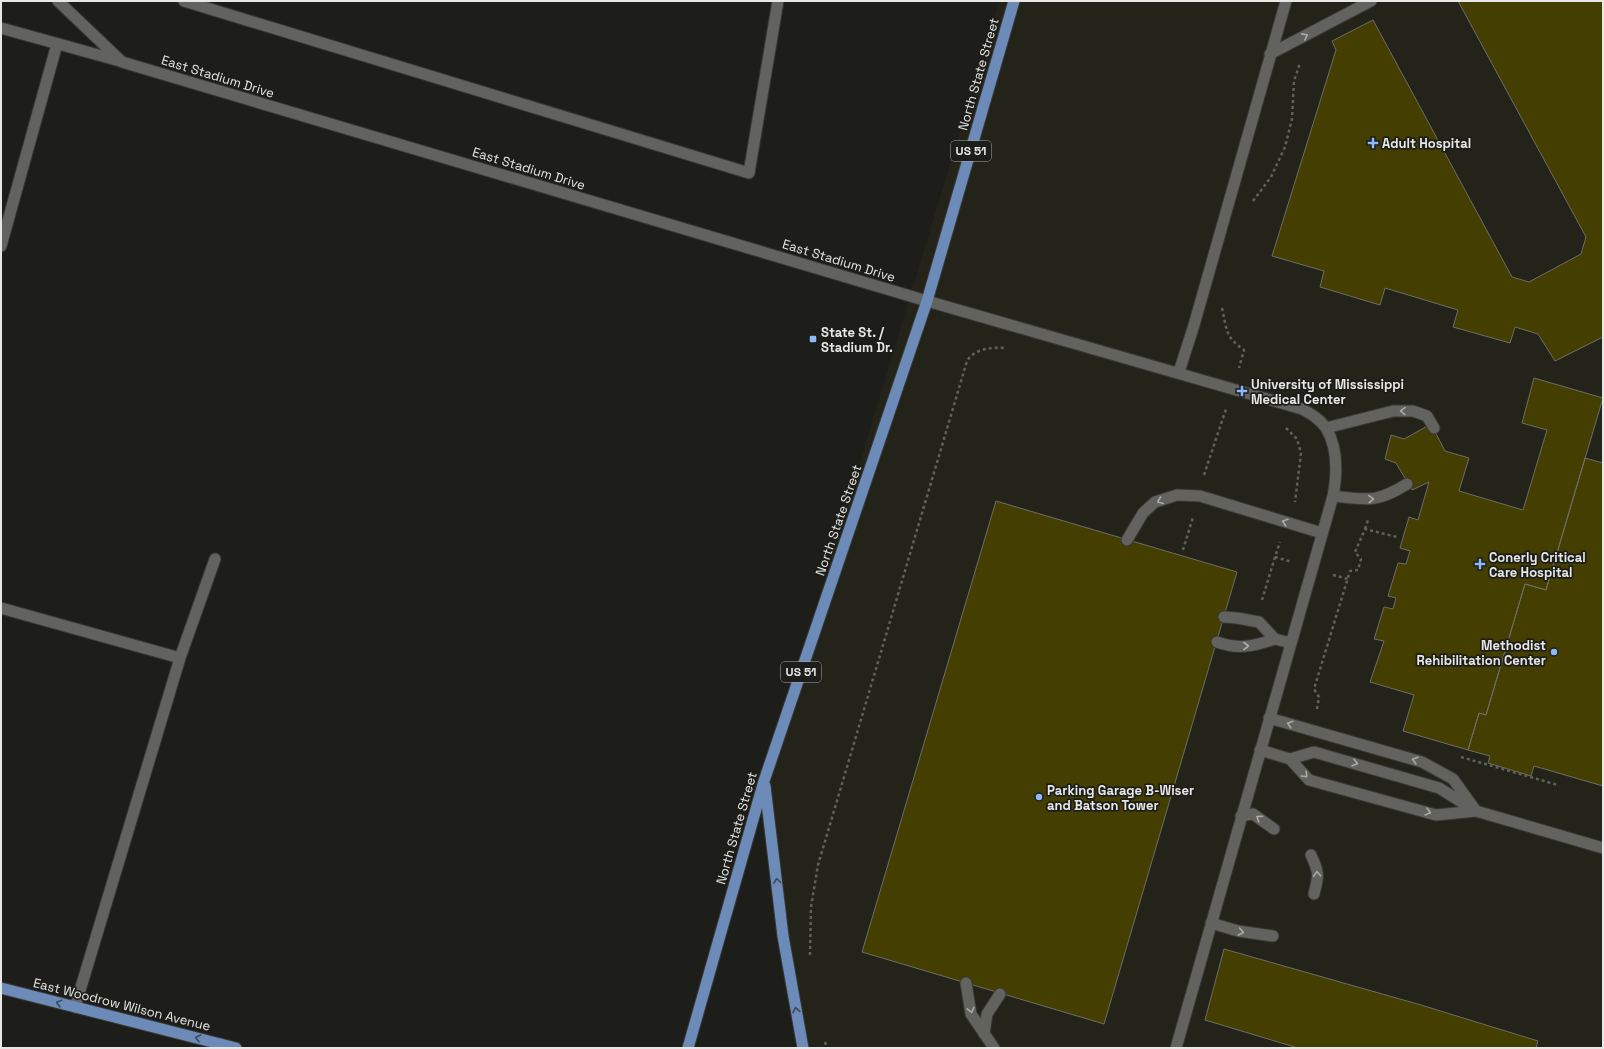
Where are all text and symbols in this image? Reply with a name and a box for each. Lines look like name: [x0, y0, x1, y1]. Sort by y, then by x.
street label: North State Street: [954, 16, 1003, 132]
one-way arrow: [1300, 33, 1308, 41]
street label: East Stadium Drive: [159, 51, 276, 102]
place label: Adult Hospital: [1382, 135, 1471, 152]
marker: Adult Hospital: [1367, 137, 1379, 149]
road number: US 51: [951, 141, 991, 161]
street label: East Stadium Drive: [470, 143, 587, 194]
street label: East Stadium Drive: [780, 235, 897, 286]
place label: State St. / Stadium Dr.: [821, 324, 893, 356]
marker: State St. / Stadium Dr.: [808, 334, 818, 344]
place label: University of Mississippi Medical Center: [1251, 376, 1404, 408]
marker: University of Mississippi Medical Center: [1236, 385, 1248, 397]
one-way arrow: [1400, 407, 1406, 415]
street label: North State Street: [811, 462, 865, 578]
one-way arrow: [1368, 494, 1374, 503]
one-way arrow: [1157, 496, 1164, 504]
one-way arrow: [1282, 518, 1289, 527]
place label: Conerly Critical Care Hospital: [1489, 549, 1586, 581]
marker: Conerly Critical Care Hospital: [1474, 558, 1486, 570]
place label: Methodist Rehibilitation Center: [1416, 637, 1546, 669]
one-way arrow: [1243, 642, 1249, 650]
marker: Methodist Rehibilitation Center: [1549, 647, 1559, 657]
road number: US 51: [781, 662, 821, 682]
one-way arrow: [1287, 720, 1294, 729]
one-way arrow: [1412, 756, 1419, 765]
one-way arrow: [1351, 758, 1358, 767]
street label: North State Street: [712, 770, 761, 886]
one-way arrow: [1300, 770, 1308, 778]
place label: Parking Garage B-Wiser and Batson Tower: [1047, 782, 1194, 814]
marker: Parking Garage B-Wiser and Batson Tower: [1034, 792, 1044, 802]
one-way arrow: [1425, 808, 1432, 816]
one-way arrow: [1256, 816, 1263, 823]
one-way arrow: [1312, 871, 1321, 877]
one-way arrow: [772, 878, 781, 884]
one-way arrow: [1238, 927, 1245, 935]
street label: East Woodrow Wilson Avenue: [31, 974, 212, 1035]
one-way arrow: [55, 999, 62, 1008]
one-way arrow: [966, 1006, 975, 1013]
one-way arrow: [793, 1007, 801, 1013]
one-way arrow: [195, 1035, 201, 1043]

